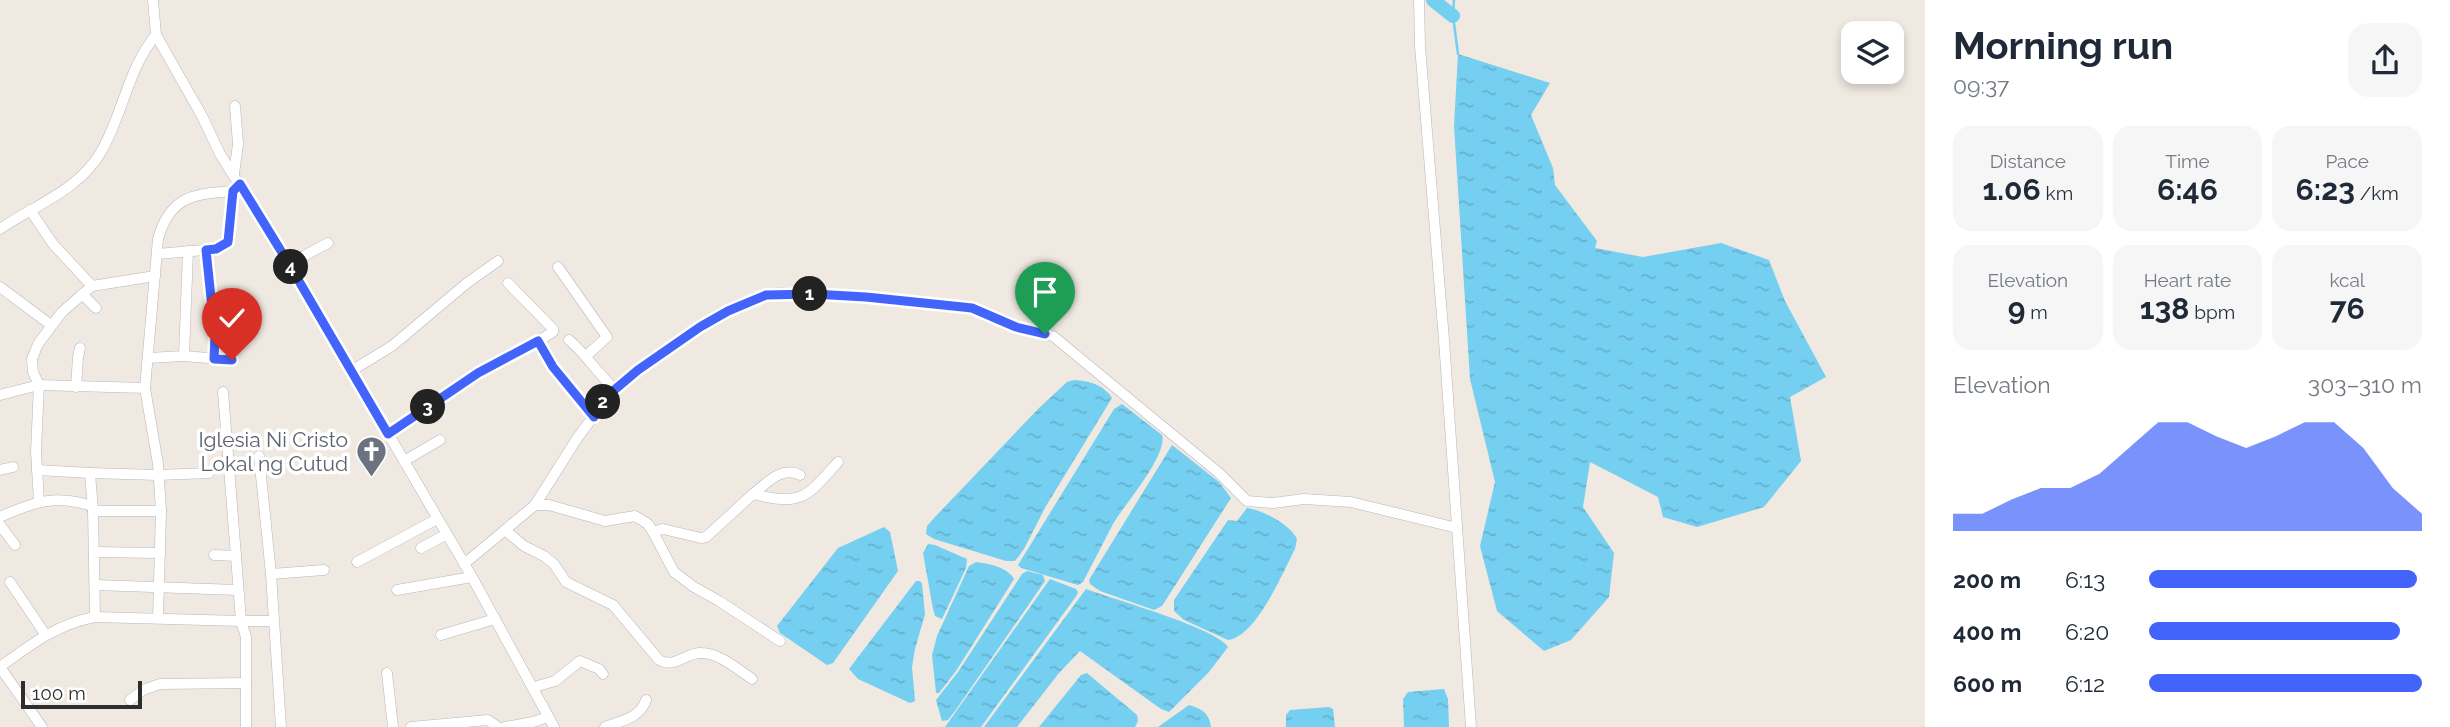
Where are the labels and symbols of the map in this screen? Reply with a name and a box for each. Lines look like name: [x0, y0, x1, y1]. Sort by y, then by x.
pin: 4: [274, 250, 308, 284]
pin: [1015, 262, 1075, 334]
pin: 1: [792, 276, 828, 312]
pin: [202, 288, 262, 360]
pin: 2: [586, 384, 620, 420]
pin: 3: [410, 390, 446, 424]
place label: Iglesia Ni Cristo Lokal ng Cutud: [198, 427, 348, 476]
church icon: Iglesia Ni Cristo Lokal ng Cutud: [354, 435, 388, 479]
scale bar: [21, 678, 142, 710]

